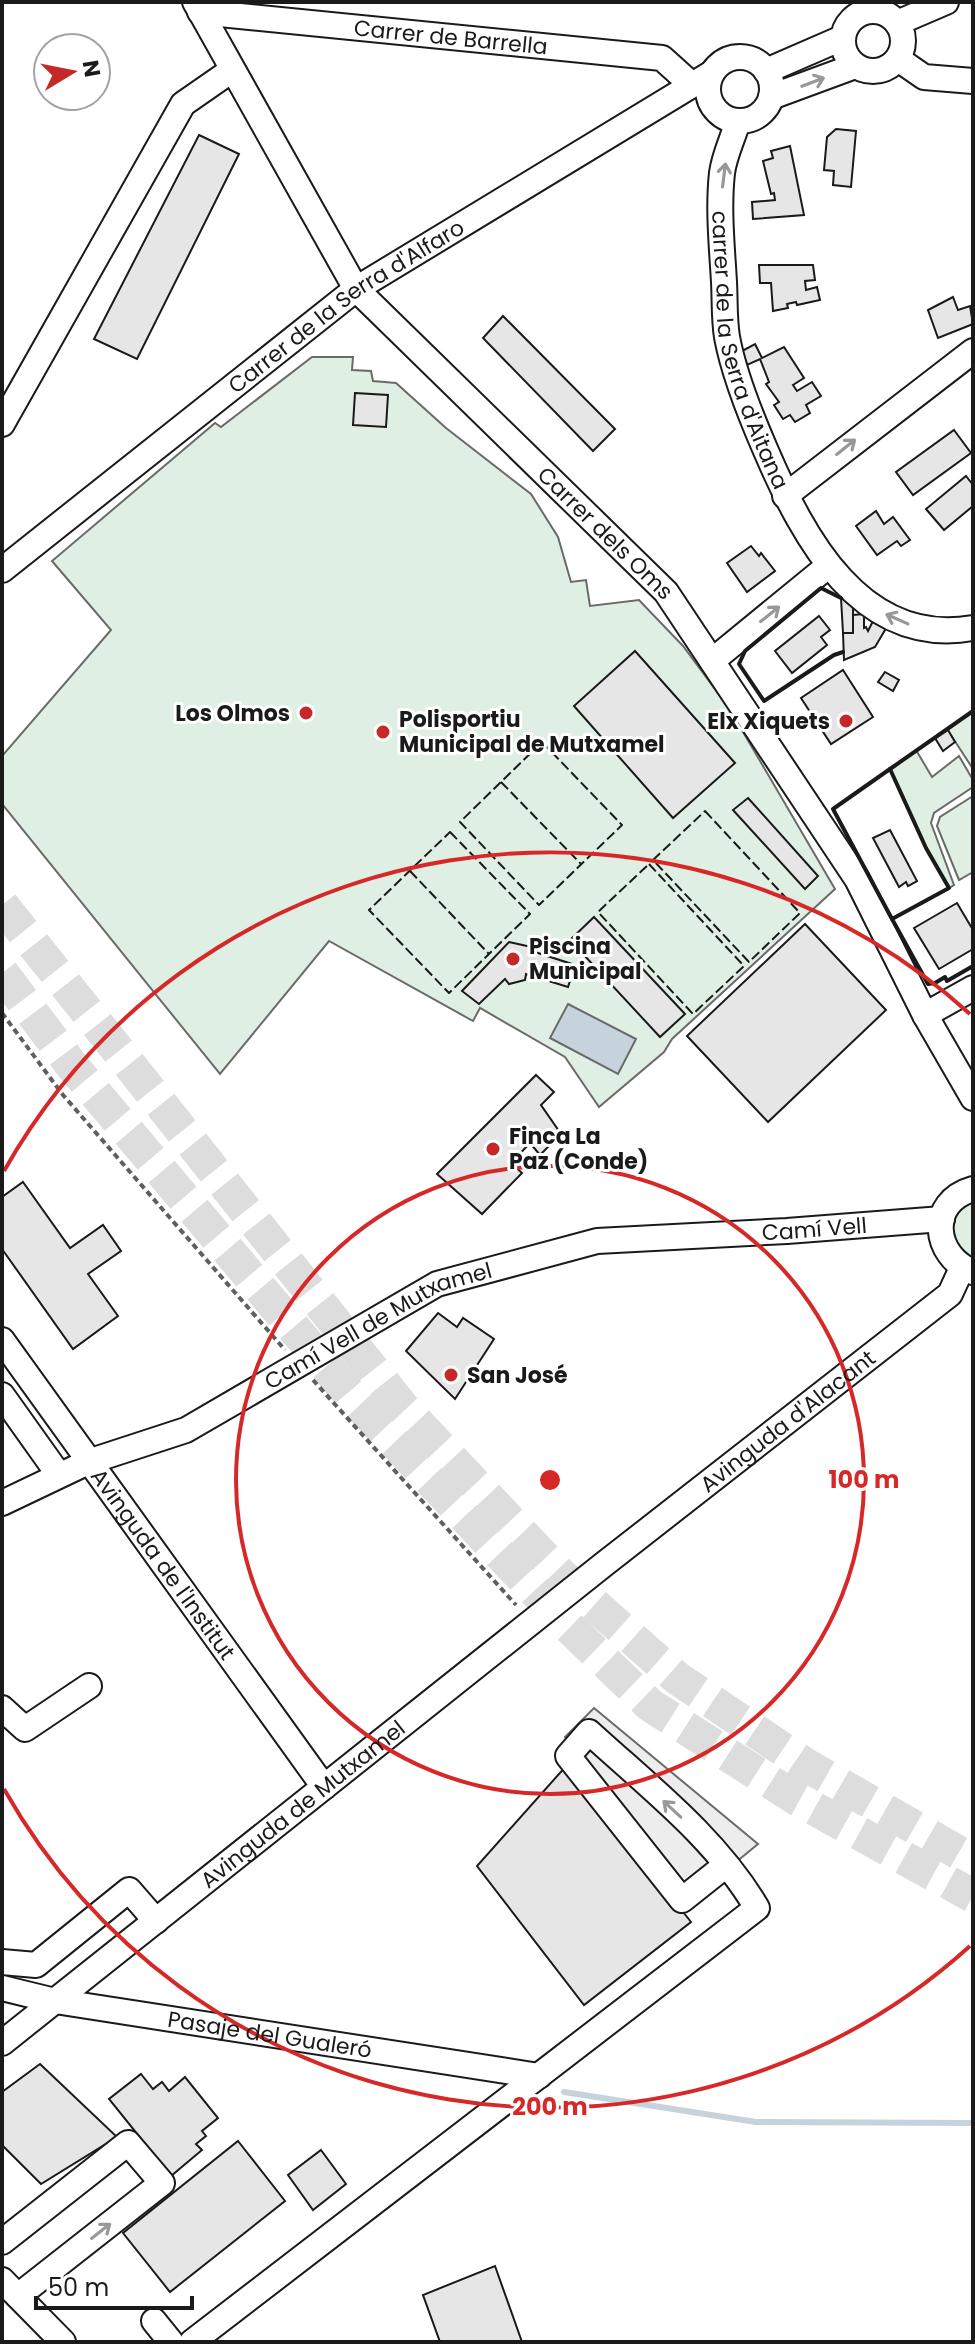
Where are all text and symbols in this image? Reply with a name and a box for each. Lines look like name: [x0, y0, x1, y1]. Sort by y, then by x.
street label: Carrer de Barrella: [352, 12, 549, 62]
north arrow: [32, 32, 112, 112]
text: N: [75, 58, 108, 79]
one-way arrow: [800, 74, 825, 88]
one-way arrow: [716, 163, 731, 189]
street label: carrer de la Serra d'Aitana: [705, 210, 797, 494]
street label: Carrer de la Serra d'Alfaro: [221, 212, 470, 400]
one-way arrow: [835, 438, 856, 456]
street label: Carrer dels Oms: [531, 459, 680, 606]
one-way arrow: [759, 605, 780, 623]
one-way arrow: [886, 610, 910, 625]
place label: Los Olmos: [175, 698, 290, 729]
marker: Los Olmos: [297, 704, 315, 722]
place label: Polisportiu Municipal de Mutxamel: [399, 704, 665, 760]
place label: Elx Xiquets: [707, 706, 830, 737]
marker: Elx Xiquets: [837, 712, 855, 730]
marker: Polisportiu Municipal de Mutxamel: [374, 723, 392, 741]
place label: Piscina Municipal: [529, 931, 642, 987]
marker: Piscina Municipal: [504, 950, 522, 968]
place label: Finca La Paz (Conde): [509, 1121, 648, 1177]
marker: Finca La Paz (Conde): [484, 1140, 502, 1158]
street label: Camí Vell: [761, 1209, 868, 1248]
street label: Camí Vell de Mutxamel: [258, 1254, 495, 1397]
street label: Avinguda d'Alacant: [693, 1342, 882, 1499]
place label: San José: [467, 1360, 568, 1391]
marker: San José: [442, 1366, 460, 1384]
street label: Avinguda de l'Institut: [84, 1462, 243, 1666]
text: 100 m: [829, 1463, 899, 1496]
centre of rings: [536, 1466, 564, 1494]
street label: Avinguda de Mutxamel: [194, 1713, 412, 1895]
one-way arrow: [662, 1799, 682, 1818]
street label: Pasaje del Gualeró: [166, 2003, 374, 2065]
text: 200 m: [512, 2090, 588, 2123]
one-way arrow: [90, 2222, 111, 2239]
scale bar: [36, 2260, 192, 2310]
text: 50 m: [48, 2271, 109, 2304]

